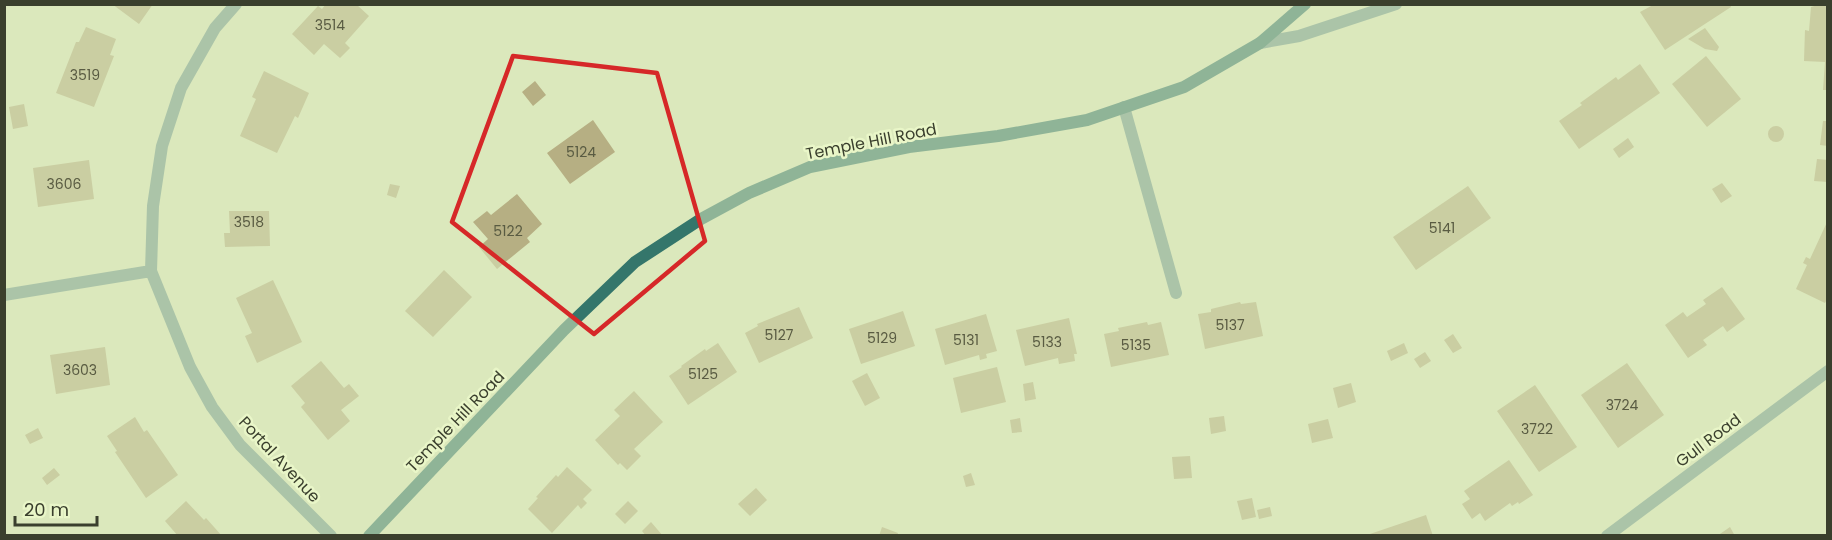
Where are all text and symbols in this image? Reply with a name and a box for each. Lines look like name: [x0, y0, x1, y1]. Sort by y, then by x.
house number: 3514: [315, 15, 345, 35]
house number: 3519: [70, 65, 100, 85]
street label: Temple Hill Road: [804, 118, 938, 165]
house number: 5124: [566, 142, 596, 162]
house number: 3606: [47, 174, 82, 194]
house number: 3518: [234, 212, 264, 232]
house number: 5141: [1429, 218, 1455, 238]
house number: 5122: [493, 221, 523, 241]
house number: 5137: [1215, 315, 1245, 335]
house number: 5127: [765, 325, 794, 345]
house number: 5129: [867, 328, 897, 348]
house number: 5131: [953, 330, 979, 350]
house number: 5133: [1032, 332, 1062, 352]
house number: 5135: [1121, 335, 1151, 355]
house number: 3603: [63, 360, 97, 380]
house number: 5125: [688, 364, 718, 384]
street label: Temple Hill Road: [401, 366, 510, 477]
house number: 3724: [1606, 395, 1639, 415]
street label: Gull Road: [1671, 408, 1746, 473]
street label: Portal Avenue: [234, 411, 326, 508]
house number: 3722: [1521, 419, 1553, 439]
scale bar: [15, 489, 98, 527]
text: 20 m: [24, 497, 69, 522]

